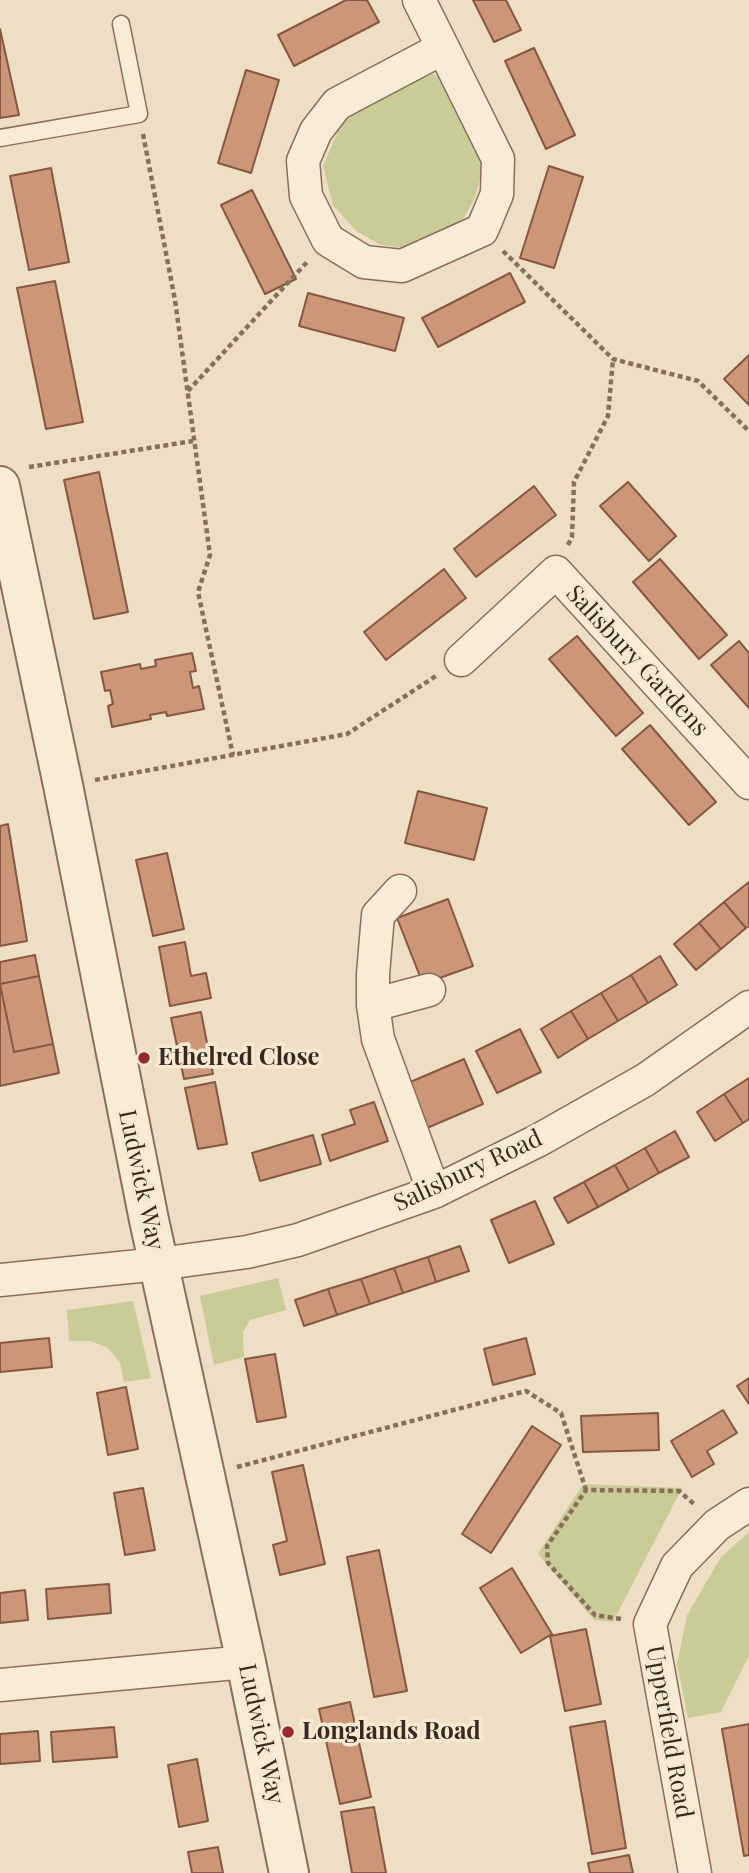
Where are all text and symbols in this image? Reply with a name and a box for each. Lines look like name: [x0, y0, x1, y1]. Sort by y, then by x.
street label: Salisbury Gardens: [560, 580, 714, 742]
place label: Ethelred Close: [158, 1044, 320, 1072]
marker: Ethelred Close: [136, 1050, 152, 1066]
street label: Ludwick Way: [112, 1107, 170, 1253]
street label: Salisbury Road: [389, 1124, 547, 1218]
street label: Upperfield Road: [640, 1643, 698, 1821]
street label: Ludwick Way: [232, 1661, 290, 1807]
place label: Longlands Road: [302, 1718, 481, 1746]
marker: Longlands Road: [280, 1724, 296, 1740]

